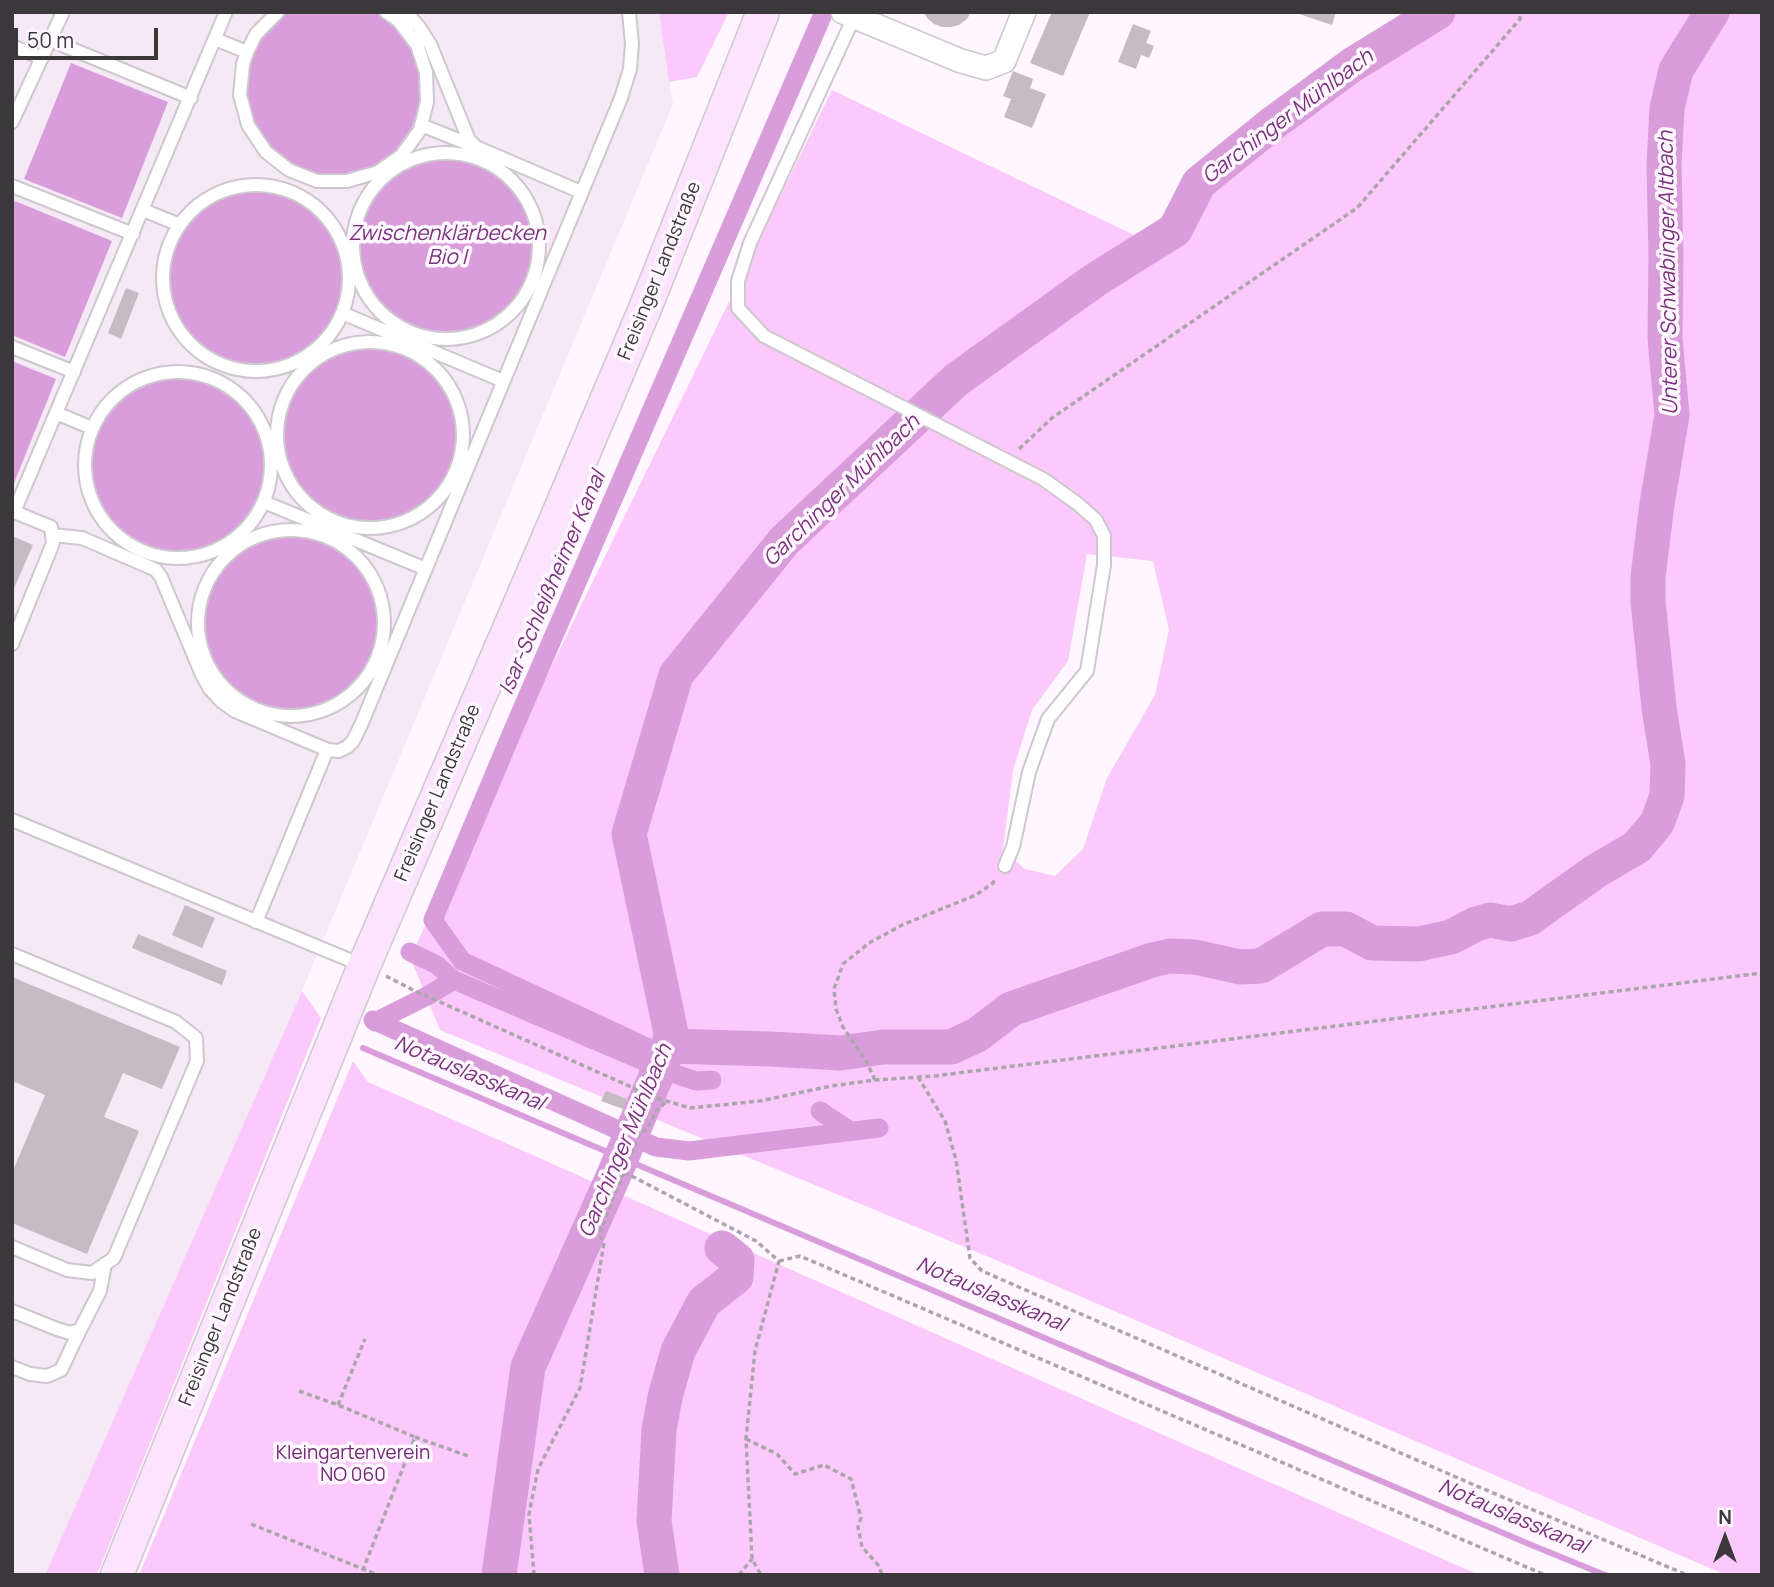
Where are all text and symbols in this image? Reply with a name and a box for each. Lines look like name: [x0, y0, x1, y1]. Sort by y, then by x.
scale bar: [18, 14, 161, 58]
text: 50 m: [27, 26, 74, 54]
water label: Garchinger Mühlbach: [1198, 45, 1378, 189]
water label: Unterer Schwabinger Altbach: [1654, 131, 1684, 415]
street label: Freisinger Landstraße: [614, 179, 706, 363]
water label: Zwischenklärbecken Bio I: [348, 221, 546, 271]
water label: Garchinger Mühlbach: [759, 410, 925, 572]
water label: Isar-Schleißheimer Kanal: [494, 467, 612, 699]
street label: Freisinger Landstraße: [390, 701, 486, 885]
water label: Notauslasskanal: [390, 1031, 548, 1117]
water label: Garchinger Mühlbach: [574, 1041, 678, 1241]
street label: Freisinger Landstraße: [175, 1225, 267, 1409]
water label: Notauslasskanal: [912, 1252, 1070, 1338]
park label: Kleingartenverein NO 060: [276, 1443, 430, 1487]
water label: Notauslasskanal: [1434, 1474, 1592, 1560]
north arrow: [1690, 1503, 1760, 1573]
text: N: [1718, 1504, 1732, 1530]

